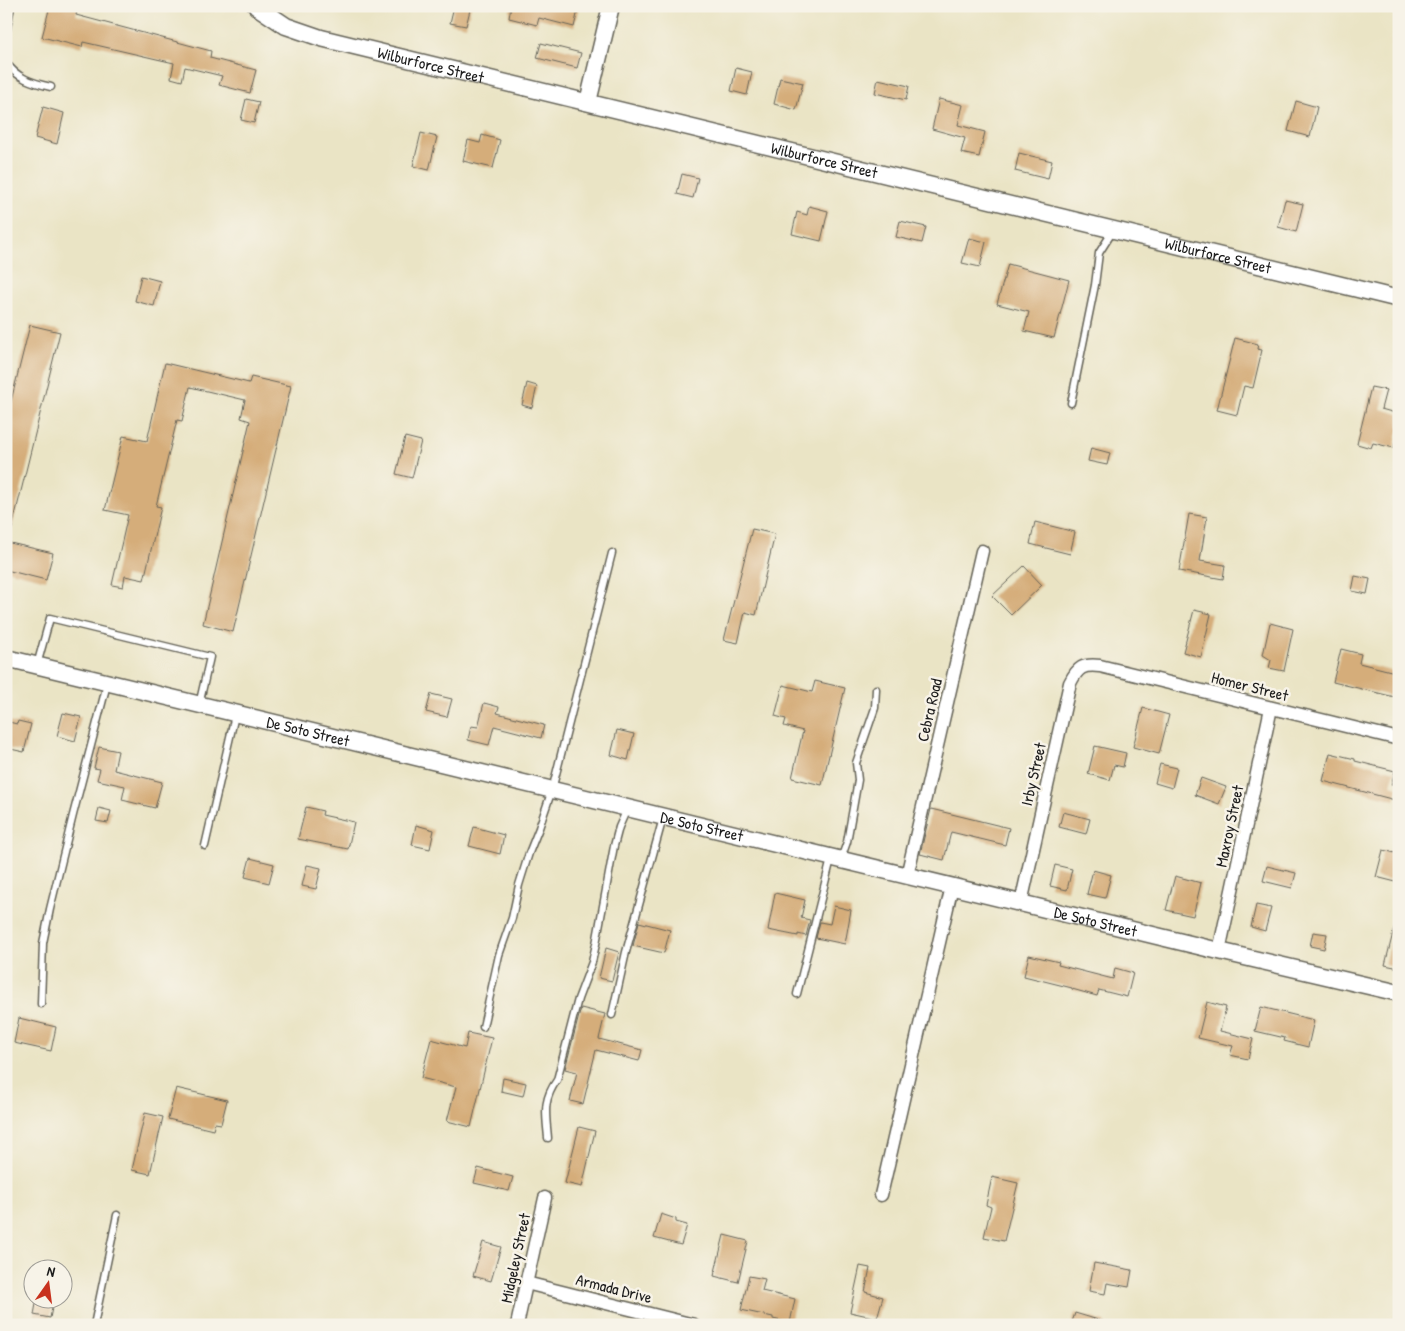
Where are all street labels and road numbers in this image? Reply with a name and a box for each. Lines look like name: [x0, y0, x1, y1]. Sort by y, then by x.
street label: Wilburforce Street: [375, 41, 487, 88]
street label: Wilburforce Street: [769, 136, 880, 183]
street label: Wilburforce Street: [1163, 232, 1274, 279]
street label: Homer Street: [1209, 666, 1291, 706]
street label: Cebra Road: [911, 676, 947, 744]
street label: De Soto Street: [265, 710, 352, 752]
street label: Irby Street: [1015, 740, 1051, 808]
street label: Maxroy Street: [1210, 783, 1249, 869]
street label: De Soto Street: [658, 806, 746, 847]
street label: De Soto Street: [1052, 901, 1140, 942]
street label: Midgeley Street: [495, 1211, 535, 1305]
street label: Armada Drive: [574, 1268, 655, 1308]

